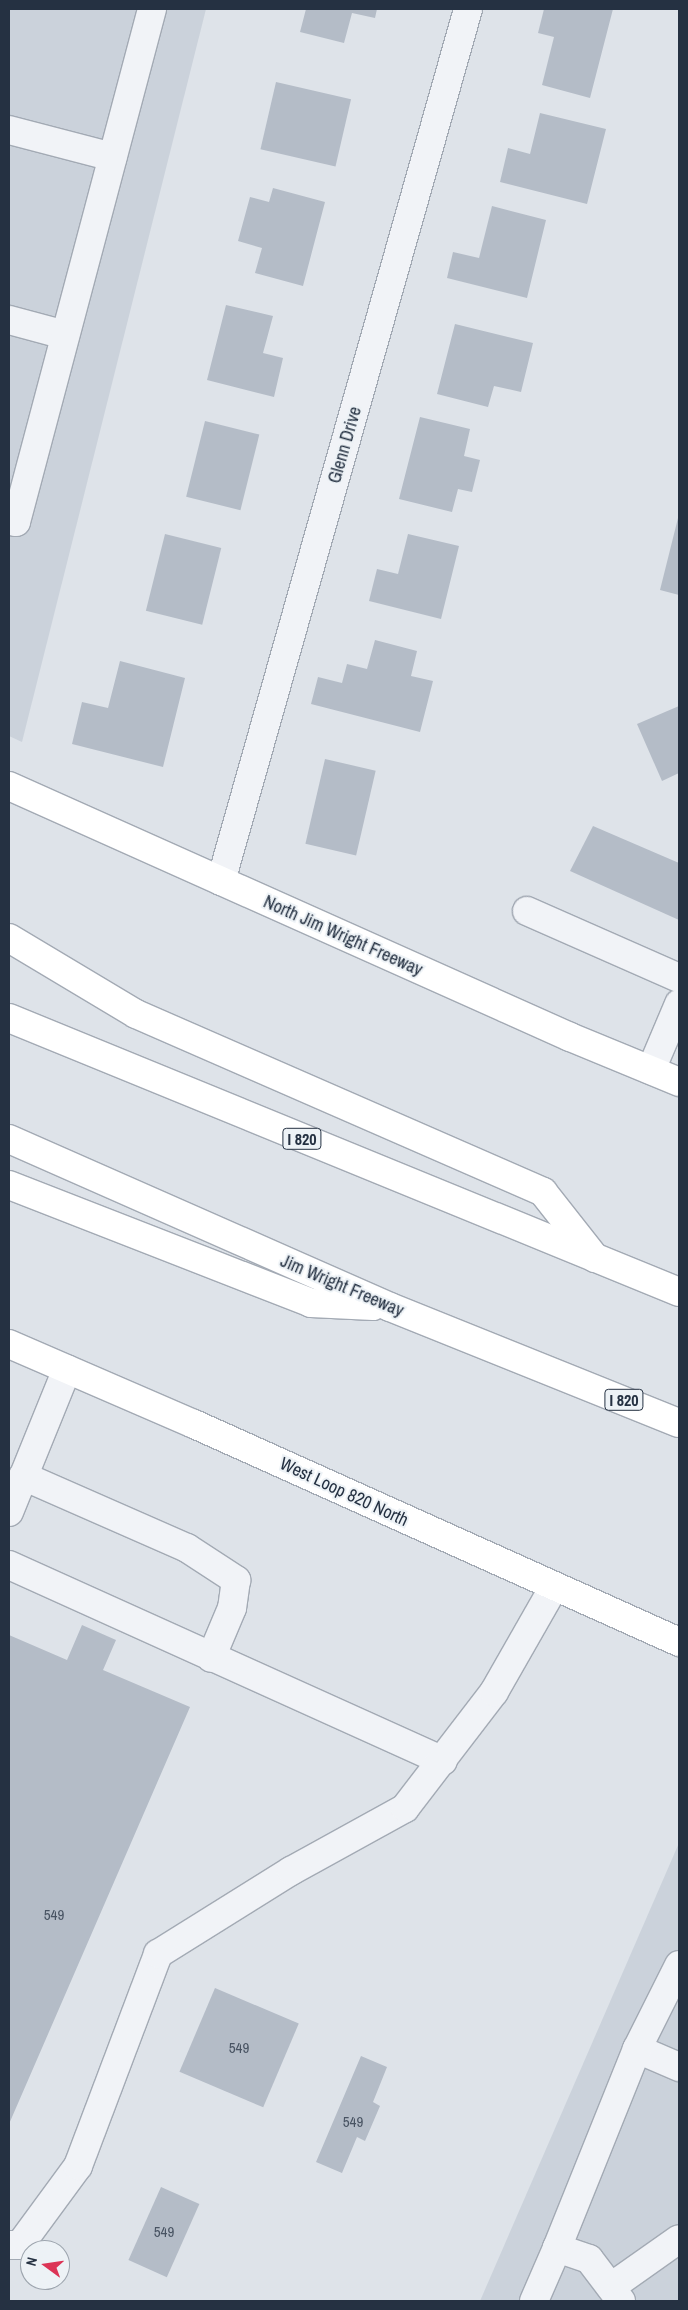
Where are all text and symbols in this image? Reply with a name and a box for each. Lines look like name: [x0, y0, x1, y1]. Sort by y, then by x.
street label: Glenn Drive: [324, 404, 366, 486]
street label: North Jim Wright Freeway: [260, 891, 426, 981]
road number: I 820: [282, 1126, 322, 1152]
street label: Jim Wright Freeway: [277, 1250, 407, 1322]
road number: I 820: [604, 1386, 644, 1414]
street label: West Loop 820 North: [276, 1453, 412, 1531]
house number: 549: [44, 1906, 64, 1924]
house number: 549: [229, 2039, 249, 2057]
house number: 549: [343, 2113, 363, 2131]
house number: 549: [154, 2223, 174, 2241]
north arrow: [20, 2240, 70, 2290]
text: N: [22, 2255, 41, 2268]

